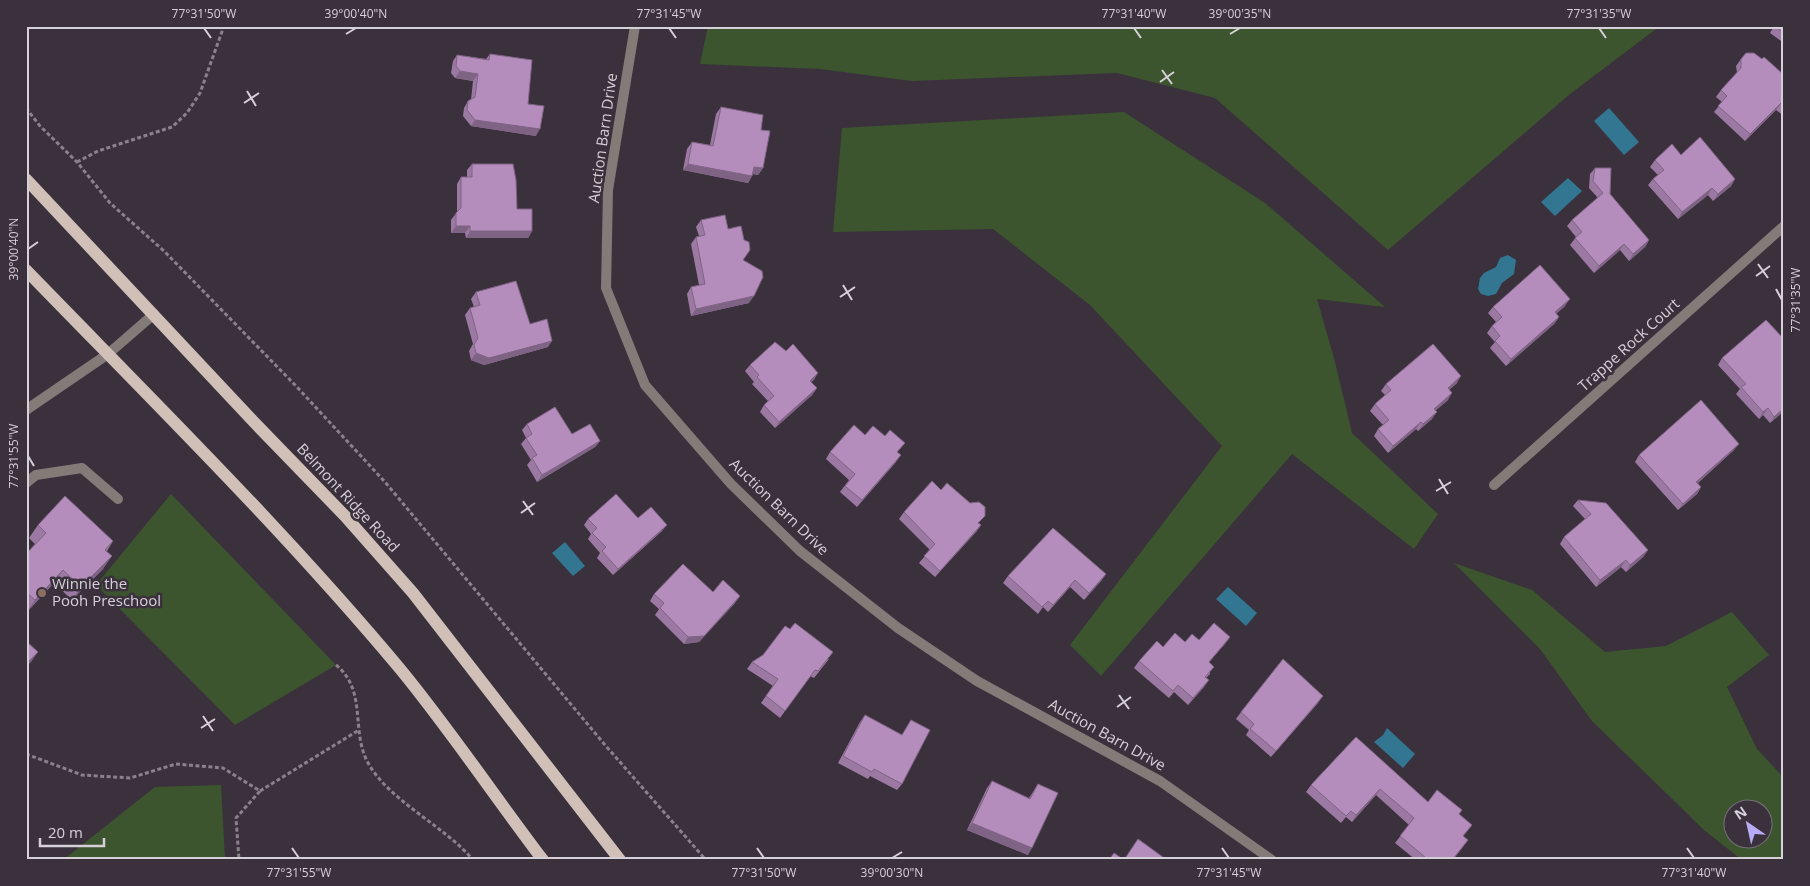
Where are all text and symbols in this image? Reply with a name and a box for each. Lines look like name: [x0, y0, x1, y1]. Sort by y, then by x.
text: 77°31'50"W: [172, 5, 236, 22]
text: 39°00'40"N: [325, 5, 387, 22]
text: 77°31'45"W: [637, 5, 701, 22]
text: 77°31'40"W: [1102, 5, 1166, 22]
text: 39°00'35"N: [1209, 5, 1271, 22]
text: 77°31'35"W: [1567, 5, 1631, 22]
street label: Auction Barn Drive: [583, 72, 621, 204]
text: 39°00'40"N: [5, 218, 22, 280]
text: 77°31'35"W: [1787, 268, 1804, 332]
street label: Trappe Rock Court: [1573, 293, 1683, 395]
text: 77°31'55"W: [5, 424, 22, 488]
street label: Belmont Ridge Road: [293, 439, 404, 556]
street label: Auction Barn Drive: [726, 454, 834, 559]
place label: Winnie the Pooh Preschool: [52, 573, 161, 610]
marker: Winnie the Pooh Preschool: [36, 587, 48, 599]
street label: Auction Barn Drive: [1045, 694, 1170, 775]
north arrow: [1722, 798, 1772, 848]
text: N: [1730, 802, 1750, 824]
scale bar: [40, 816, 104, 848]
text: 20 m: [48, 822, 83, 842]
text: 77°31'55"W: [267, 864, 331, 881]
text: 77°31'50"W: [732, 864, 796, 881]
text: 39°00'30"N: [861, 864, 923, 881]
text: 77°31'45"W: [1197, 864, 1261, 881]
text: 77°31'40"W: [1662, 864, 1726, 881]

